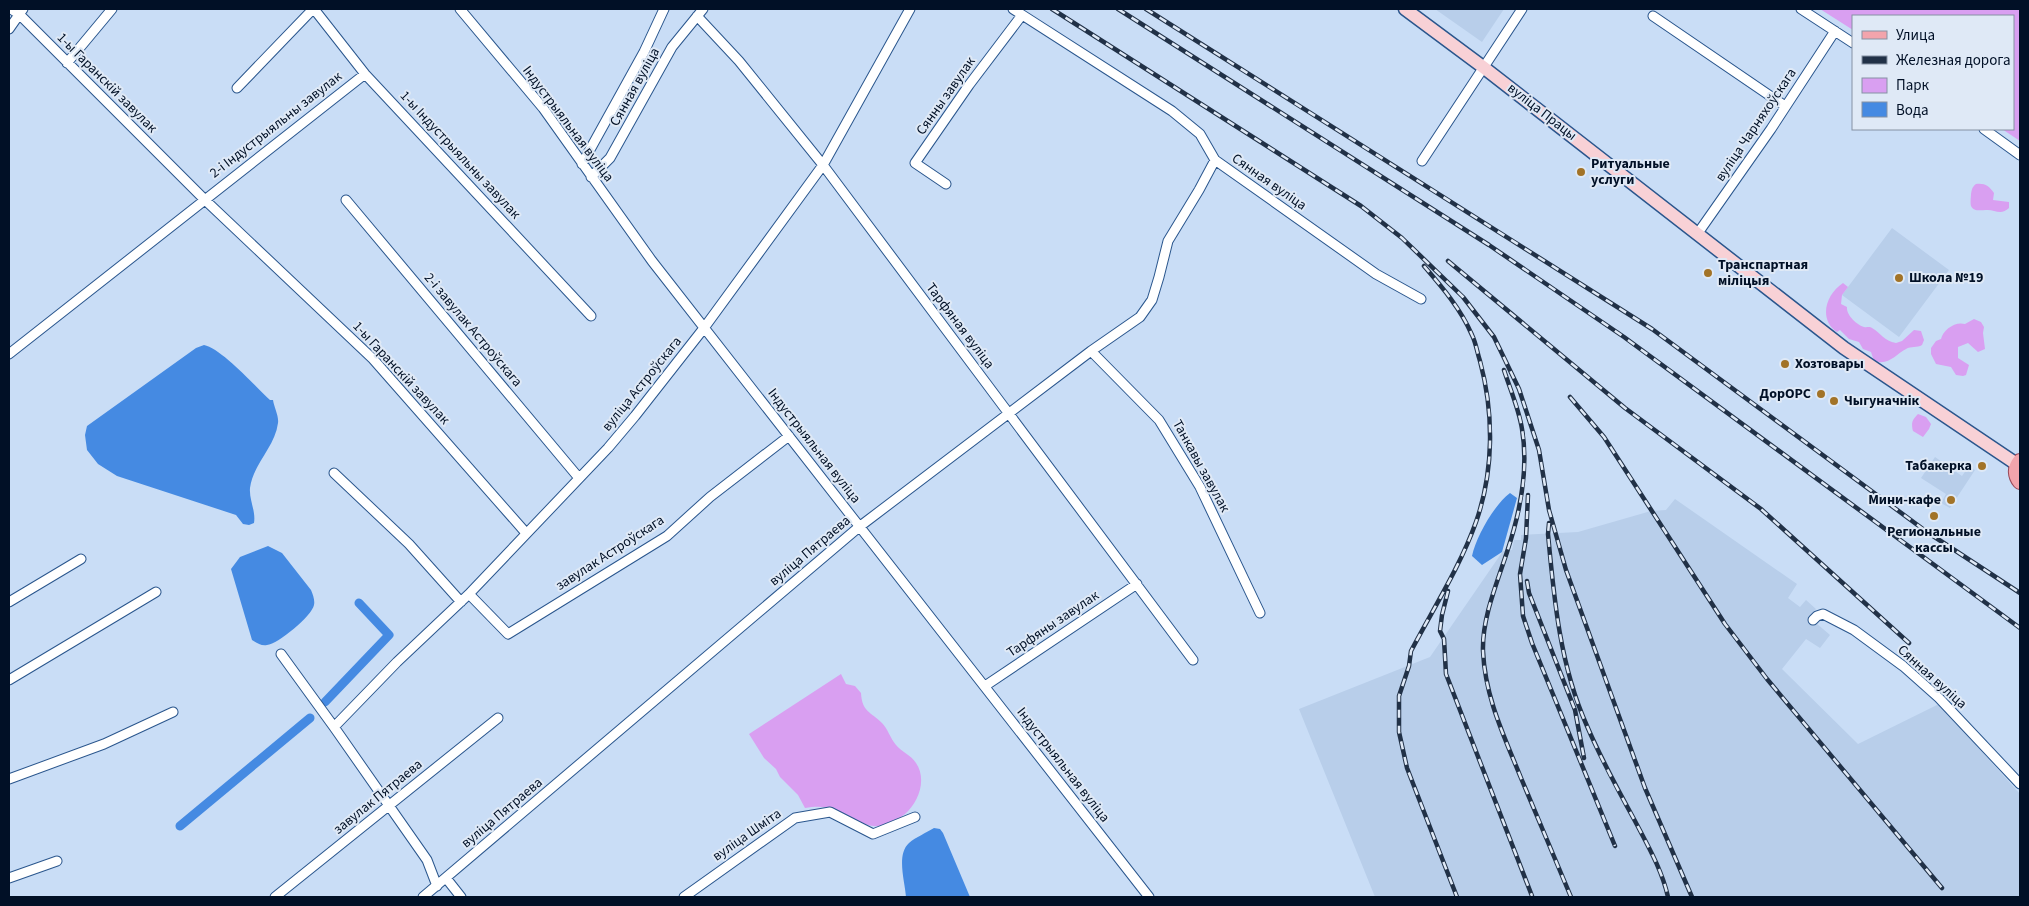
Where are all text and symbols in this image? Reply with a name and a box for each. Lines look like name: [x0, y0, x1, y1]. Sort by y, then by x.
legend: [1852, 15, 2014, 130]
text: Улица: [1896, 25, 1935, 46]
street label: 1-ы Гаранскій завулак: [52, 28, 162, 138]
street label: Сянная вуліца: [605, 44, 665, 130]
text: Железная дорога: [1896, 50, 2011, 71]
street label: Сянны завулак: [912, 53, 980, 139]
street label: Індустрыяльная вуліца: [518, 62, 618, 186]
street label: вуліца Чарняхоўскага: [1711, 64, 1801, 186]
street label: 2-і Індустрыяльны завулак: [206, 67, 346, 183]
text: Парк: [1896, 75, 1930, 96]
street label: вуліца Працы: [1503, 79, 1581, 145]
street label: 1-ы Індустрыяльны завулак: [395, 86, 525, 224]
text: Вода: [1896, 100, 1929, 121]
street label: Сянная вуліца: [1228, 149, 1310, 215]
place label: Ритуальные услуги: [1591, 154, 1670, 190]
marker: Ритуальные услуги: [1575, 166, 1587, 178]
place label: Транспартная міліцыя: [1718, 255, 1808, 291]
marker: Транспартная міліцыя: [1702, 267, 1714, 279]
place label: Школа №19: [1909, 268, 1983, 288]
street label: 2-і завулак Астроўскага: [419, 269, 527, 391]
marker: Школа №19: [1893, 272, 1905, 284]
street label: Тарфяная вуліца: [921, 279, 999, 373]
street label: 1-ы Гаранскій завулак: [348, 317, 454, 429]
street label: вуліца Астроўскага: [597, 332, 687, 436]
place label: Хозтовары: [1795, 354, 1864, 374]
marker: Хозтовары: [1779, 358, 1791, 370]
street label: Індустрыяльная вуліца: [763, 384, 865, 508]
place label: ДорОРС: [1760, 384, 1811, 404]
marker: ДорОРС: [1815, 388, 1827, 400]
place label: Чыгуначнік: [1844, 391, 1920, 411]
marker: Чыгуначнік: [1828, 395, 1840, 407]
street label: Танкавы завулак: [1167, 416, 1235, 516]
place label: Табакерка: [1905, 456, 1972, 476]
marker: Табакерка: [1976, 460, 1988, 472]
place label: Мини-кафе: [1868, 490, 1941, 510]
marker: Мини-кафе: [1945, 494, 1957, 506]
street label: завулак Астроўскага: [552, 510, 668, 596]
marker: Региональные кассы: [1928, 510, 1940, 522]
street label: вуліца Пятраева: [765, 511, 855, 591]
place label: Региональные кассы: [1887, 522, 1981, 558]
street label: Тарфяны завулак: [1003, 586, 1103, 662]
street label: Сянная вуліца: [1893, 640, 1971, 714]
street label: Індустрыяльная вуліца: [1012, 703, 1114, 827]
street label: завулак Пятраева: [329, 755, 427, 839]
street label: вуліца Пятраева: [457, 773, 547, 853]
street label: вуліца Шміта: [709, 804, 785, 866]

